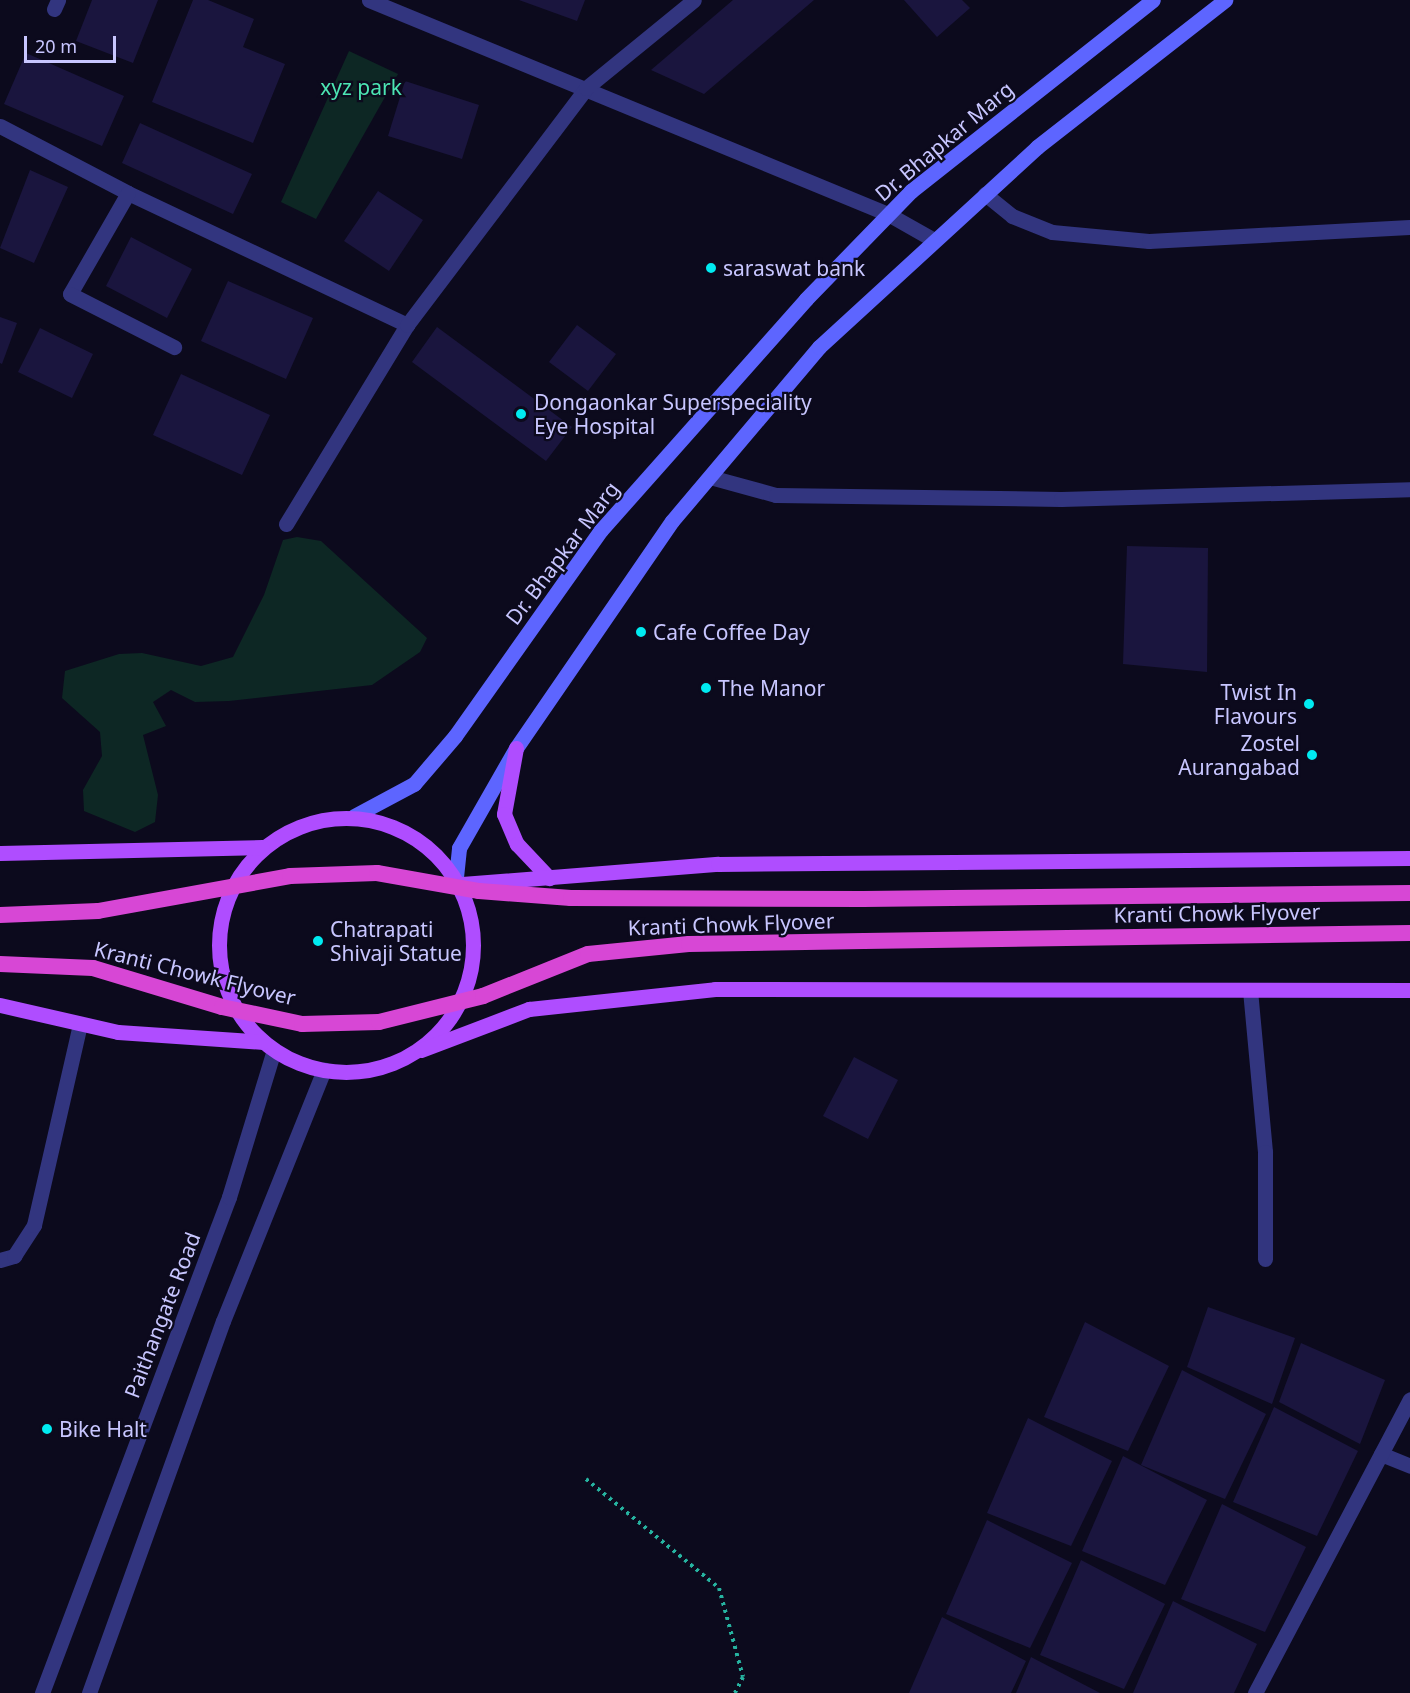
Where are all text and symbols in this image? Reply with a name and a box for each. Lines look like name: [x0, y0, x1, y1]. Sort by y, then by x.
scale bar: [27, 24, 118, 62]
text: 20 m: [35, 34, 77, 58]
park label: xyz park: [320, 74, 402, 100]
street label: Dr. Bhapkar Marg: [870, 76, 1018, 206]
place label: saraswat bank: [723, 255, 865, 281]
marker: saraswat bank: [704, 261, 718, 275]
place label: Dongaonkar Superspeciality Eye Hospital: [534, 389, 812, 439]
marker: Dongaonkar Superspeciality Eye Hospital: [512, 405, 530, 423]
street label: Dr. Bhapkar Marg: [500, 477, 624, 629]
place label: Cafe Coffee Day: [653, 619, 810, 645]
marker: Cafe Coffee Day: [634, 625, 648, 639]
place label: The Manor: [718, 675, 825, 701]
place label: Twist In Flavours: [1214, 679, 1297, 729]
marker: The Manor: [699, 681, 713, 695]
marker: Twist In Flavours: [1302, 697, 1316, 711]
place label: Zostel Aurangabad: [1178, 730, 1300, 780]
marker: Zostel Aurangabad: [1305, 748, 1319, 762]
street label: Kranti Chowk Flyover: [1113, 899, 1321, 927]
street label: Kranti Chowk Flyover: [627, 908, 835, 940]
place label: Chatrapati Shivaji Statue: [330, 916, 462, 966]
marker: Chatrapati Shivaji Statue: [311, 934, 325, 948]
street label: Kranti Chowk Flyover: [92, 936, 298, 1010]
street label: Paithangate Road: [119, 1229, 205, 1401]
place label: Bike Halt: [59, 1416, 147, 1442]
marker: Bike Halt: [40, 1422, 54, 1436]

